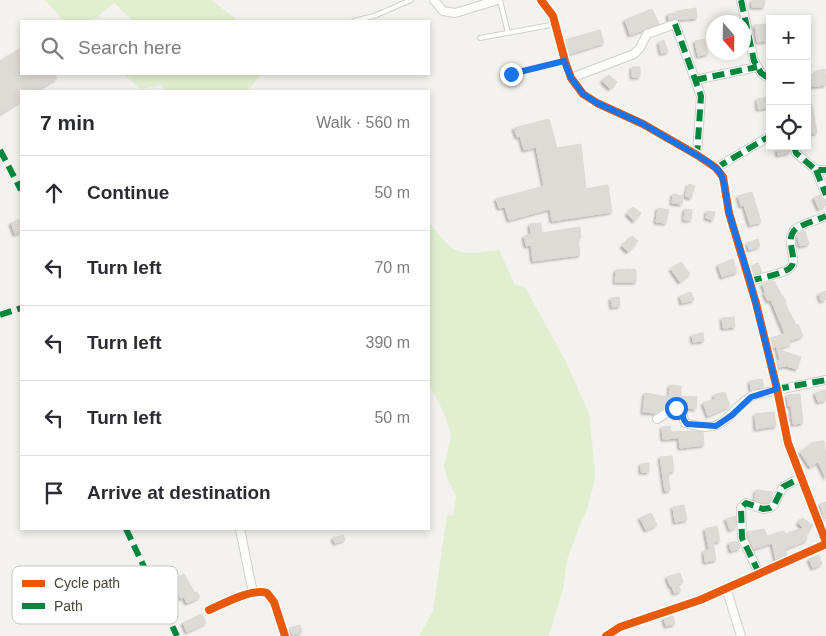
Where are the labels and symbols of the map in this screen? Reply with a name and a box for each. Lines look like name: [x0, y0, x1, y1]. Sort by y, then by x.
north arrow: [706, 15, 751, 60]
route end: [500, 63, 523, 86]
route start: [665, 397, 688, 420]
legend: [12, 566, 178, 624]
text: Cycle path: [54, 575, 120, 591]
text: Path: [54, 598, 83, 614]

